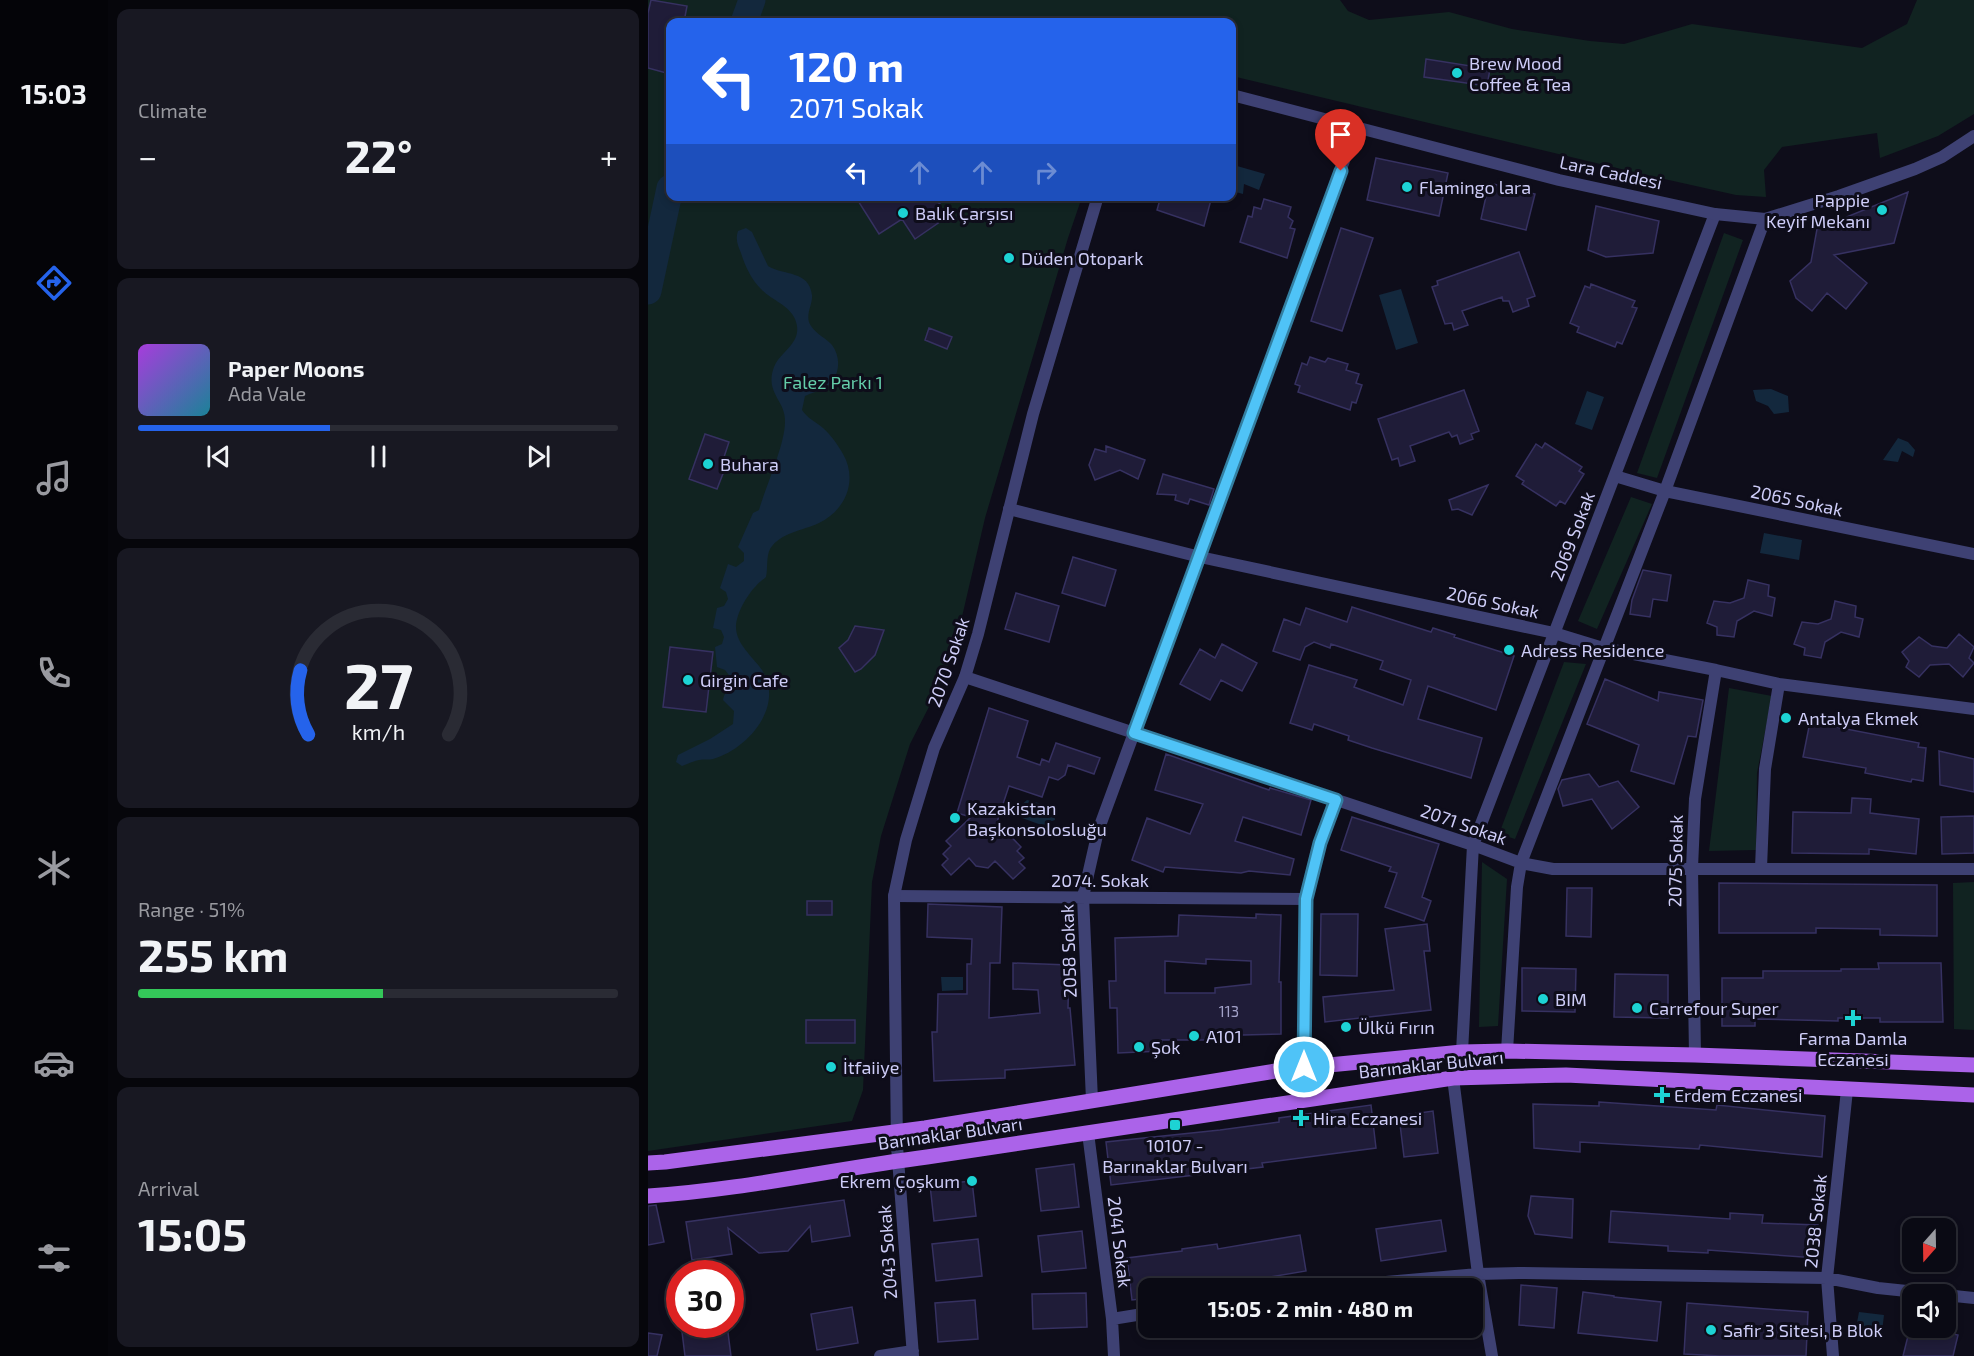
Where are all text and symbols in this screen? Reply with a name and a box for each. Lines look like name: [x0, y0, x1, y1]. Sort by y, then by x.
text: 120 m: [789, 40, 904, 90]
icon: left: [690, 42, 768, 120]
place label: Brew Mood Coffee & Tea: [1469, 52, 1571, 95]
marker: Brew Mood Coffee & Tea: [1450, 66, 1464, 80]
text: 15:03: [21, 77, 87, 109]
text: 2071 Sokak: [789, 91, 924, 123]
text: Climate: [138, 98, 207, 122]
pin: [1315, 109, 1366, 171]
icon: arrive: [1324, 118, 1357, 151]
text: 22°: [345, 128, 412, 182]
text: −: [138, 136, 157, 176]
text: +: [600, 136, 618, 176]
street label: Lara Caddesi: [1558, 150, 1664, 194]
icon: left: [840, 156, 873, 189]
icon: ahead: [903, 156, 936, 189]
icon: ahead: [966, 156, 999, 189]
icon: right: [1029, 156, 1062, 189]
place label: Flamingo lara: [1419, 176, 1531, 198]
marker: Flamingo lara: [1400, 180, 1414, 194]
place label: Pappie Keyif Mekanı: [1766, 189, 1870, 232]
place label: Balık Çarşısı: [915, 202, 1013, 225]
marker: Pappie Keyif Mekanı: [1875, 203, 1889, 217]
marker: Balık Çarşısı: [896, 206, 910, 220]
place label: Düden Otopark: [1021, 247, 1143, 269]
marker: Düden Otopark: [1002, 251, 1016, 265]
icon: directions: [33, 262, 75, 304]
text: Paper Moons: [228, 355, 364, 381]
park label: Falez Parkı 1: [783, 371, 883, 393]
text: Ada Vale: [228, 381, 306, 405]
icon: previous: [202, 440, 235, 473]
icon: pause: [362, 440, 395, 473]
icon: next: [522, 440, 555, 473]
place label: Buhara: [720, 453, 779, 475]
icon: music: [33, 457, 75, 499]
marker: Buhara: [701, 457, 715, 471]
street label: 2065 Sokak: [1749, 480, 1845, 520]
street label: 2069 Sokak: [1545, 488, 1599, 584]
street label: 2066 Sokak: [1445, 581, 1541, 623]
street label: 2070 Sokak: [922, 614, 974, 710]
place label: Adress Residence: [1521, 639, 1665, 661]
marker: Adress Residence: [1502, 643, 1516, 657]
text: 27: [343, 647, 413, 722]
icon: phone: [33, 652, 75, 694]
place label: Girgin Cafe: [700, 669, 788, 691]
marker: Girgin Cafe: [681, 673, 695, 687]
place label: Antalya Ekmek: [1798, 707, 1919, 729]
marker: Antalya Ekmek: [1779, 711, 1793, 725]
text: km/h: [351, 719, 405, 744]
place label: Kazakistan Başkonsolosluğu: [967, 797, 1107, 841]
street label: 2071 Sokak: [1418, 799, 1510, 849]
marker: Kazakistan Başkonsolosluğu: [948, 811, 962, 825]
street label: 2075 Sokak: [1663, 815, 1687, 907]
icon: climate: [33, 847, 75, 889]
street label: 2074. Sokak: [1051, 869, 1149, 891]
text: Range · 51%: [138, 897, 245, 921]
street label: 2058 Sokak: [1055, 904, 1081, 998]
text: 255 km: [138, 927, 288, 981]
place label: BIM: [1555, 988, 1587, 1010]
marker: BIM: [1536, 992, 1550, 1006]
place label: Carrefour Super: [1649, 997, 1779, 1019]
marker: Carrefour Super: [1630, 1001, 1644, 1015]
house number: 113: [1219, 1002, 1239, 1020]
marker: Farma Damla Eczanesi: [1846, 1011, 1860, 1025]
place label: Ülkü Fırın: [1358, 1016, 1435, 1038]
marker: Ülkü Fırın: [1339, 1020, 1353, 1034]
place label: A101: [1206, 1025, 1242, 1047]
place label: Farma Damla Eczanesi: [1799, 1027, 1907, 1070]
marker: A101: [1187, 1029, 1201, 1043]
position arrow: [1272, 1035, 1336, 1099]
place label: Şok: [1151, 1036, 1180, 1059]
marker: Şok: [1132, 1040, 1146, 1054]
icon: car: [33, 1042, 75, 1084]
street label: Barınaklar Bulvarı: [1357, 1045, 1505, 1083]
place label: İtfaiiye: [843, 1056, 899, 1078]
marker: İtfaiiye: [824, 1060, 838, 1074]
place label: Erdem Eczanesi: [1674, 1084, 1803, 1106]
marker: Erdem Eczanesi: [1655, 1088, 1669, 1102]
place label: Hira Eczanesi: [1313, 1107, 1422, 1129]
marker: Hira Eczanesi: [1294, 1111, 1308, 1125]
street label: Barınaklar Bulvarı: [876, 1112, 1024, 1154]
marker: 10107 - Barınaklar Bulvarı: [1168, 1118, 1182, 1132]
place label: 10107 - Barınaklar Bulvarı: [1102, 1134, 1248, 1177]
place label: Ekrem Çoşkum: [840, 1170, 960, 1193]
street label: 2038 Sokak: [1799, 1173, 1831, 1269]
marker: Ekrem Çoşkum: [965, 1174, 979, 1188]
text: Arrival: [138, 1176, 199, 1200]
street label: 2041 Sokak: [1103, 1195, 1137, 1289]
street label: 2043 Sokak: [873, 1204, 901, 1300]
text: 15:05: [138, 1206, 247, 1260]
north arrow: [1902, 1218, 1956, 1272]
map controls: [1902, 1218, 1956, 1338]
icon: filters: [33, 1237, 75, 1279]
speed limit sign: 30: [666, 1260, 744, 1338]
button: sound: [1902, 1284, 1956, 1338]
text: 15:05 · 2 min · 480 m: [1208, 1295, 1413, 1321]
place label: Safir 3 Sitesi, B Blok: [1723, 1319, 1883, 1341]
marker: Safir 3 Sitesi, B Blok: [1704, 1323, 1718, 1337]

